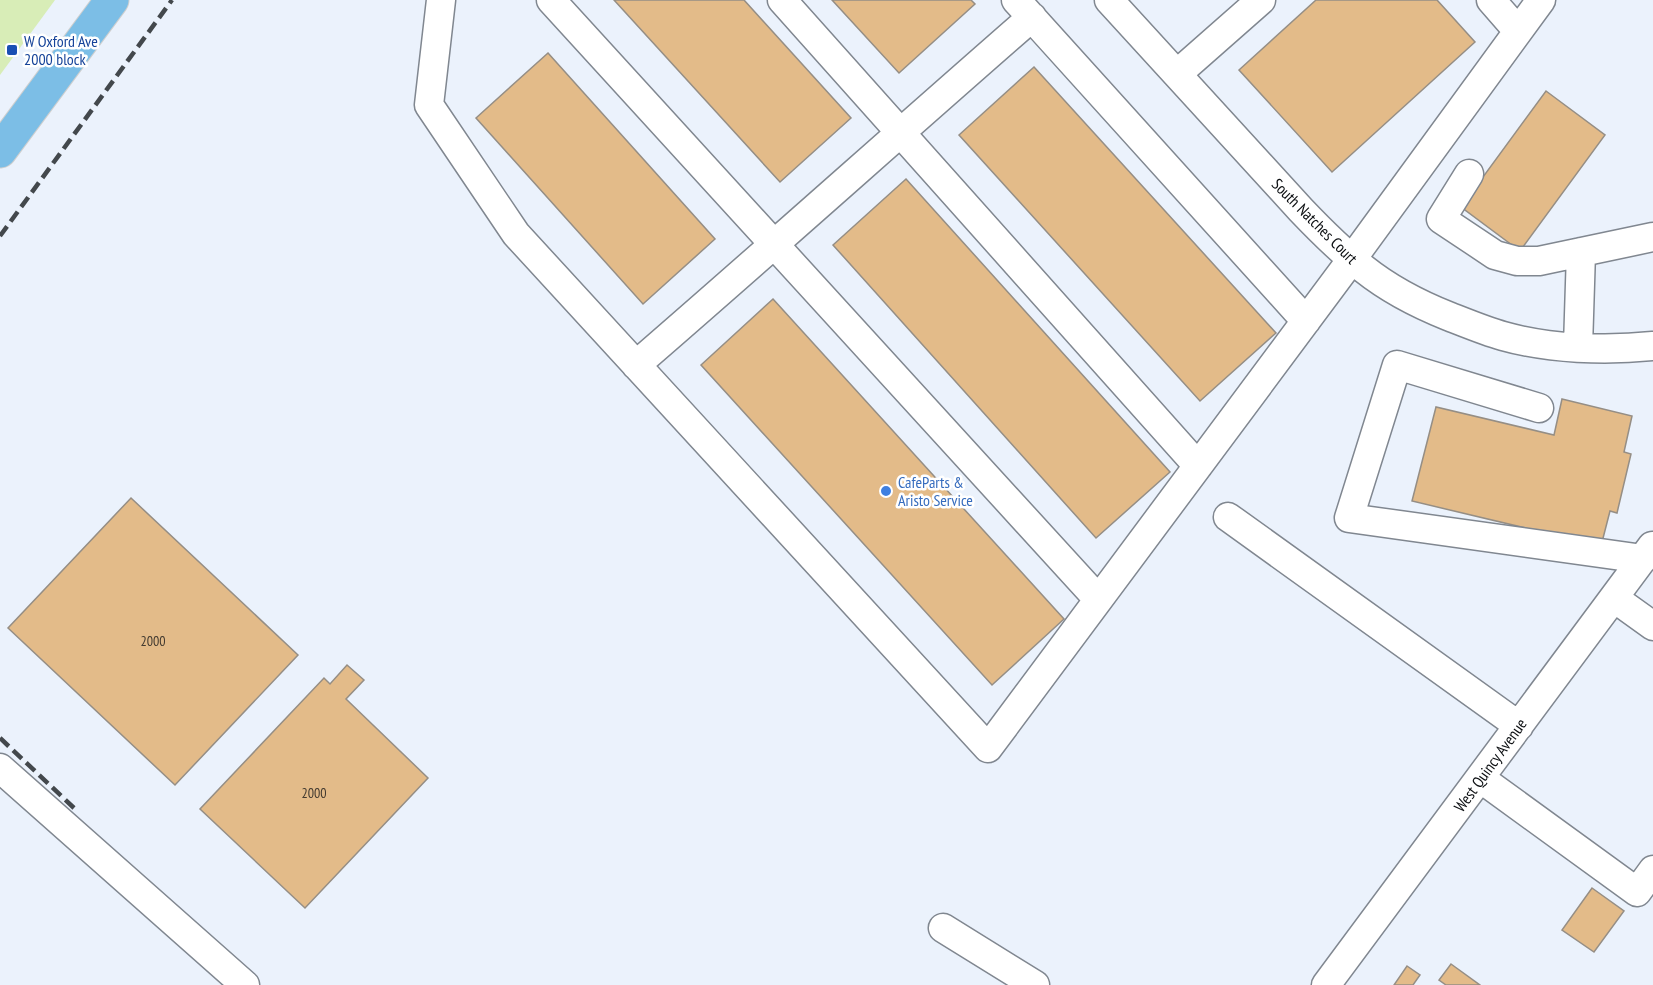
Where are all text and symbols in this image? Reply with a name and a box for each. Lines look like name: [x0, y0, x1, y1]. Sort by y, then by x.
place label: W Oxford Ave 2000 block: [24, 31, 98, 69]
marker: W Oxford Ave 2000 block: [5, 43, 19, 57]
street label: South Natches Court: [1268, 174, 1362, 268]
place label: CafeParts & Aristo Service: [898, 472, 973, 510]
marker: CafeParts & Aristo Service: [879, 484, 893, 498]
house number: 2000: [140, 632, 166, 650]
street label: West Quincy Avenue: [1449, 714, 1531, 816]
house number: 2000: [301, 784, 327, 802]

